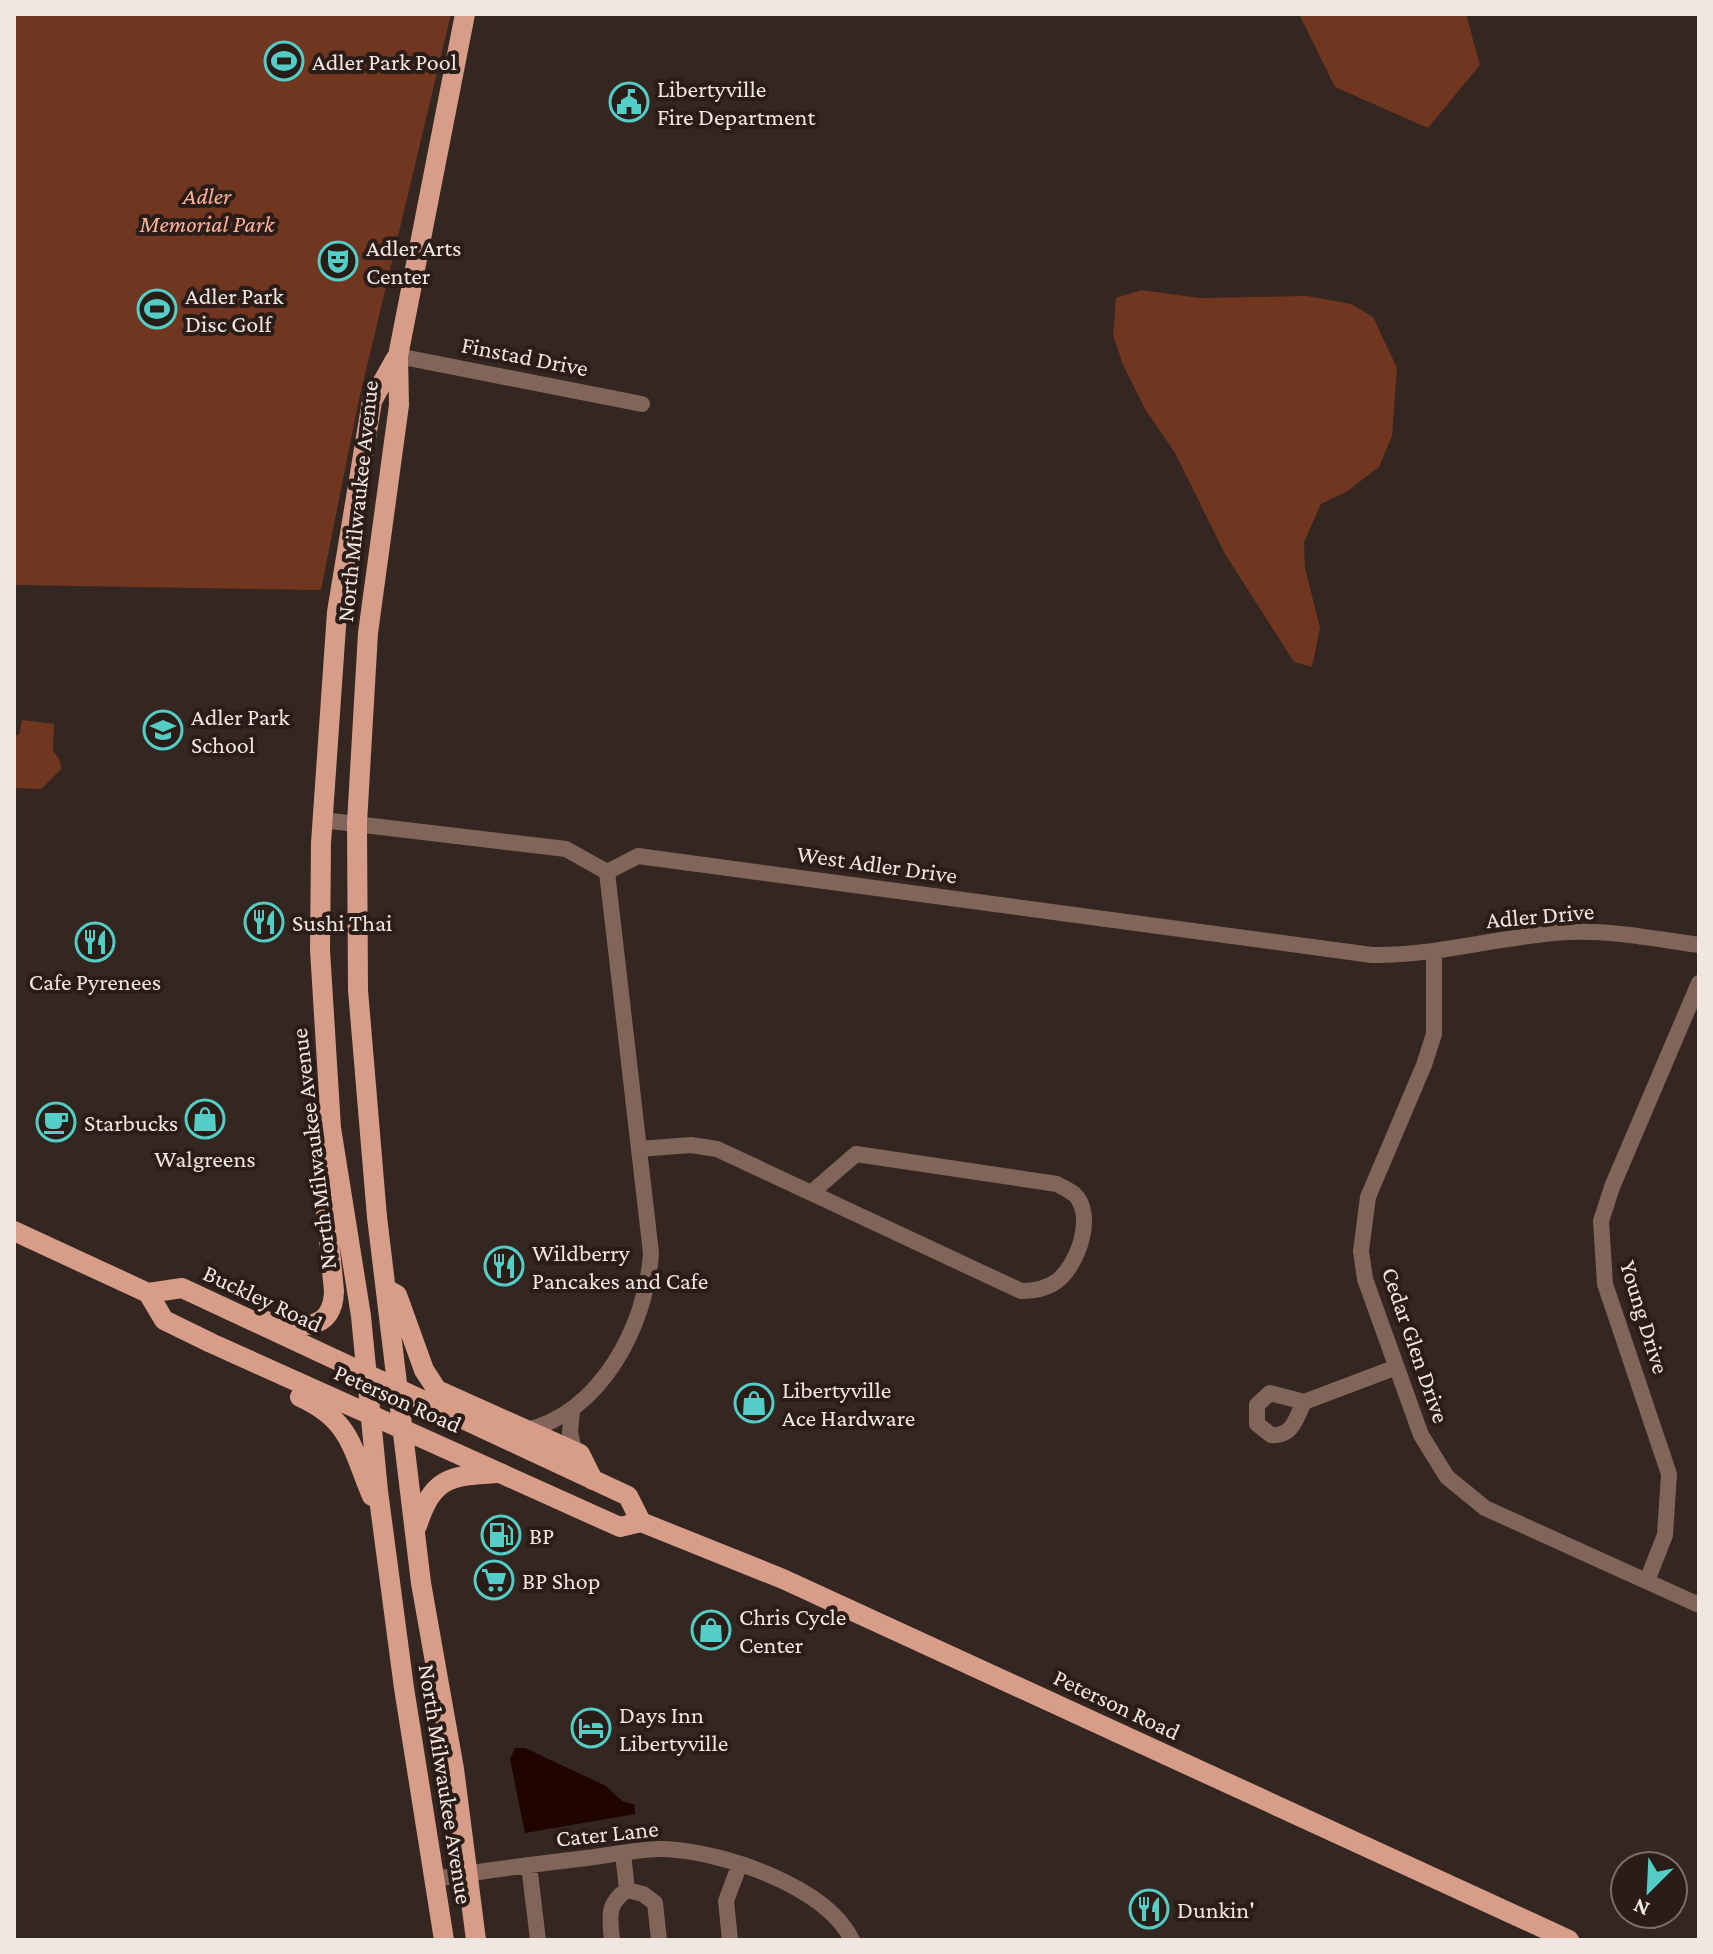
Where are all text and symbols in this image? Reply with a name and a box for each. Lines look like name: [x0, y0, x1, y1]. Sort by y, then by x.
sports icon: Adler Park Pool: [263, 40, 305, 82]
place label: Adler Park Pool: [312, 48, 457, 75]
place label: Libertyville Fire Department: [657, 75, 816, 130]
public building icon: Libertyville Fire Department: [608, 81, 650, 123]
park label: Adler Memorial Park: [139, 182, 276, 237]
place label: Adler Arts Center: [366, 234, 461, 289]
theatre icon: Adler Arts Center: [317, 240, 359, 282]
place label: Adler Park Disc Golf: [185, 282, 284, 337]
sports icon: Adler Park Disc Golf: [136, 288, 178, 330]
street label: Finstad Drive: [459, 330, 591, 382]
street label: North Milwaukee Avenue: [331, 379, 383, 623]
place label: Adler Park School: [191, 703, 290, 758]
school or university icon: Adler Park School: [142, 709, 184, 751]
street label: West Adler Drive: [795, 839, 959, 889]
street label: Adler Drive: [1485, 897, 1595, 933]
restaurant icon: Sushi Thai: [243, 901, 285, 943]
place label: Sushi Thai: [292, 909, 392, 936]
restaurant icon: Cafe Pyrenees: [74, 921, 116, 963]
place label: Cafe Pyrenees: [29, 968, 161, 995]
street label: North Milwaukee Avenue: [285, 1027, 341, 1271]
shop icon: Walgreens: [184, 1098, 226, 1140]
cafe icon: Starbucks: [35, 1101, 77, 1143]
place label: Starbucks: [84, 1109, 178, 1136]
place label: Walgreens: [154, 1145, 256, 1172]
place label: Wildberry Pancakes and Cafe: [532, 1239, 708, 1294]
restaurant icon: Wildberry Pancakes and Cafe: [483, 1245, 525, 1287]
street label: Young Drive: [1615, 1257, 1675, 1377]
street label: Buckley Road: [199, 1259, 327, 1337]
street label: Cedar Glen Drive: [1377, 1264, 1455, 1426]
street label: Peterson Road: [330, 1358, 466, 1438]
place label: Libertyville Ace Hardware: [782, 1376, 915, 1431]
shop icon: Libertyville Ace Hardware: [733, 1382, 775, 1424]
fuel station icon: BP: [480, 1514, 522, 1556]
place label: BP: [529, 1522, 554, 1549]
supermarket icon: BP Shop: [473, 1559, 515, 1601]
place label: BP Shop: [522, 1567, 600, 1594]
place label: Chris Cycle Center: [739, 1603, 846, 1658]
shop icon: Chris Cycle Center: [690, 1609, 732, 1651]
street label: North Milwaukee Avenue: [414, 1662, 478, 1906]
street label: Peterson Road: [1050, 1663, 1185, 1745]
place label: Days Inn Libertyville: [619, 1701, 728, 1756]
hotel icon: Days Inn Libertyville: [570, 1707, 612, 1749]
street label: Cater Lane: [554, 1814, 660, 1852]
north arrow: [1609, 1850, 1689, 1930]
restaurant icon: Dunkin': [1128, 1888, 1170, 1930]
text: N: [1629, 1893, 1653, 1922]
place label: Dunkin': [1177, 1896, 1255, 1923]

